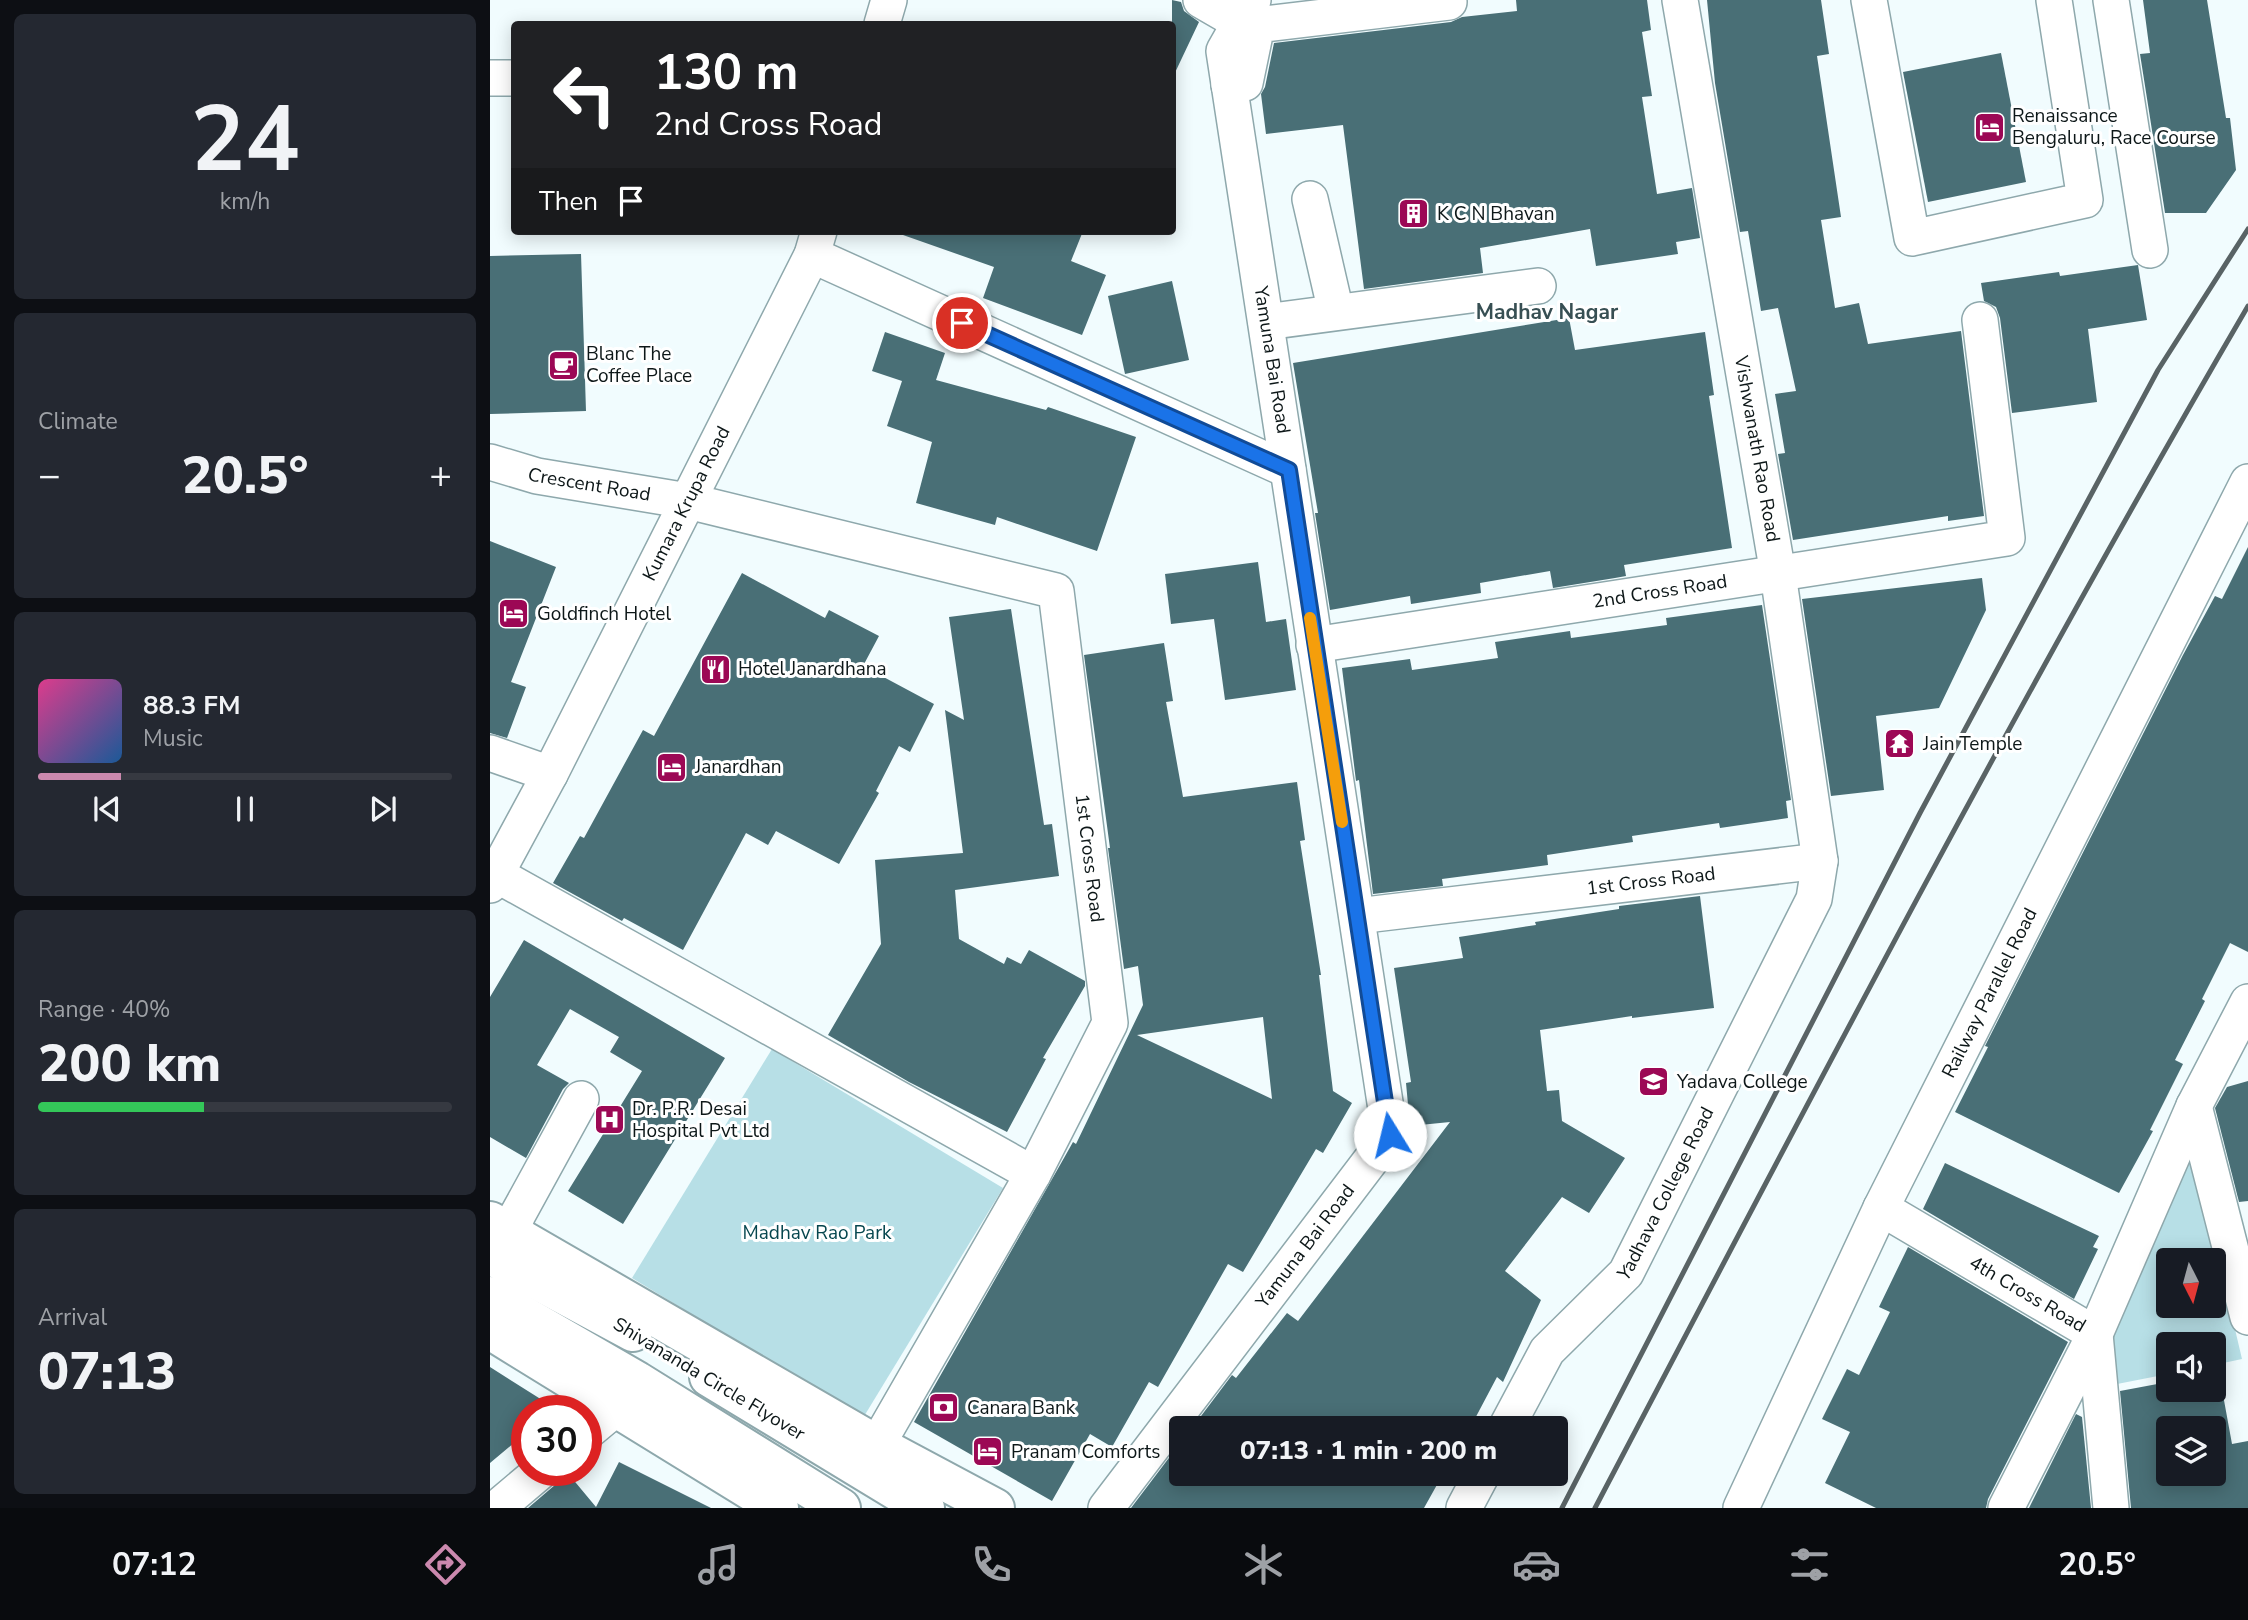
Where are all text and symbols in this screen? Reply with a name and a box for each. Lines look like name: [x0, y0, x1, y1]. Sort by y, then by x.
text: 130 m: [654, 39, 798, 106]
icon: left: [539, 49, 630, 140]
text: 24: [190, 78, 300, 202]
text: 2nd Cross Road: [654, 103, 882, 146]
place label: Renaissance Bengaluru, Race Course: [2012, 103, 2216, 151]
hotel icon: Renaissance Bengaluru, Race Course: [1972, 110, 2006, 144]
icon: arrive: [612, 182, 650, 220]
text: Then: [539, 184, 598, 219]
text: km/h: [220, 186, 270, 217]
building icon: K C N Bhavan: [1397, 197, 1431, 231]
place label: K C N Bhavan: [1437, 201, 1554, 227]
street label: Yamuna Bai Road: [1247, 283, 1296, 436]
pin: [932, 293, 992, 353]
district label: Madhav Nagar: [1476, 298, 1619, 326]
icon: arrive: [943, 304, 981, 342]
place label: Blanc The Coffee Place: [586, 341, 692, 389]
cafe icon: Blanc The Coffee Place: [546, 348, 580, 382]
street label: Vishwanath Rao Road: [1728, 353, 1786, 544]
text: Climate: [38, 406, 118, 437]
street label: Kumara Krupa Road: [637, 422, 736, 585]
text: 20.5°: [181, 440, 309, 511]
text: −: [38, 450, 61, 501]
text: +: [429, 450, 452, 501]
street label: Crescent Road: [525, 461, 653, 508]
street label: 2nd Cross Road: [1591, 568, 1729, 615]
hotel icon: Goldfinch Hotel: [497, 597, 531, 631]
place label: Goldfinch Hotel: [537, 601, 671, 627]
restaurant icon: Hotel Janardhana: [698, 652, 732, 686]
place label: Hotel Janardhana: [738, 656, 887, 682]
text: 88.3 FM: [143, 688, 240, 723]
text: Music: [143, 723, 203, 754]
temple icon: Jain Temple: [1883, 727, 1917, 761]
place label: Jain Temple: [1922, 731, 2022, 757]
hotel icon: Janardhan: [655, 750, 689, 784]
place label: Janardhan: [694, 754, 782, 780]
icon: previous: [88, 790, 126, 828]
icon: pause: [226, 790, 264, 828]
icon: next: [364, 790, 402, 828]
street label: 1st Cross Road: [1068, 792, 1110, 924]
street label: 1st Cross Road: [1585, 861, 1717, 902]
street label: Railway Parallel Road: [1936, 903, 2044, 1083]
text: Range · 40%: [38, 994, 170, 1025]
text: 200 km: [38, 1028, 221, 1099]
school or university icon: Yadava College: [1637, 1065, 1671, 1099]
place label: Yadava College: [1676, 1069, 1808, 1095]
place label: Dr. P.R. Desai Hospital Pvt Ltd: [632, 1096, 770, 1144]
position arrow: [1353, 1098, 1427, 1172]
hospital icon: Dr. P.R. Desai Hospital Pvt Ltd: [592, 1103, 626, 1137]
street label: Yadhava College Road: [1611, 1103, 1720, 1288]
street label: Yamuna Bai Road: [1249, 1179, 1361, 1314]
park label: Madhav Rao Park: [743, 1220, 892, 1246]
north arrow: [2156, 1248, 2226, 1318]
map controls: [2156, 1248, 2226, 1486]
street label: 4th Cross Road: [1964, 1250, 2091, 1339]
text: Arrival: [38, 1302, 107, 1333]
street label: Shivananda Circle Flyover: [608, 1311, 810, 1447]
button: sound: [2156, 1332, 2226, 1402]
text: 07:13: [38, 1336, 176, 1407]
bank icon: Canara Bank: [927, 1391, 961, 1425]
speed limit sign: 30: [511, 1395, 602, 1486]
place label: Canara Bank: [967, 1395, 1076, 1421]
button: layers: [2156, 1416, 2226, 1486]
text: 07:13 · 1 min · 200 m: [1240, 1433, 1497, 1468]
hotel icon: Pranam Comforts: [971, 1435, 1005, 1469]
place label: Pranam Comforts: [1011, 1439, 1160, 1465]
icon: directions: [421, 1540, 470, 1589]
icon: music: [694, 1540, 743, 1589]
icon: phone: [967, 1540, 1016, 1589]
icon: climate: [1239, 1540, 1288, 1589]
icon: car: [1512, 1540, 1561, 1589]
icon: filters: [1785, 1540, 1834, 1589]
text: 07:12: [112, 1543, 197, 1586]
text: 20.5°: [2058, 1543, 2136, 1586]

